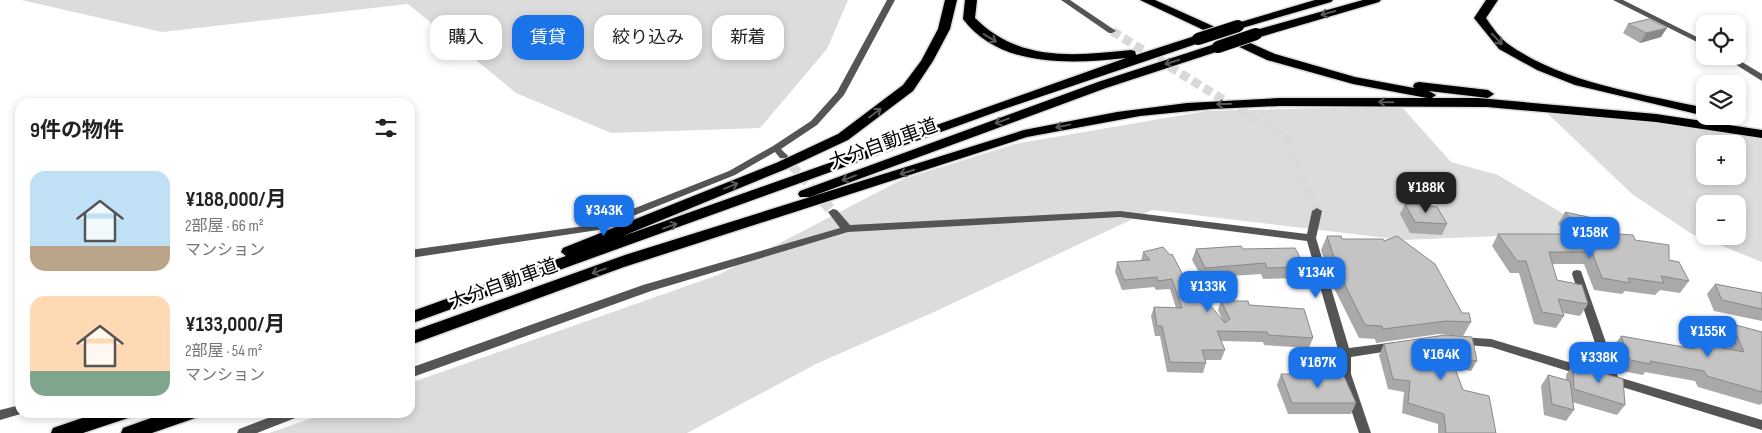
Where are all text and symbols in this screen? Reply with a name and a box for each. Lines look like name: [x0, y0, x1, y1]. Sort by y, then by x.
one-way arrow: [1320, 9, 1336, 18]
chip: 購入: [430, 15, 502, 60]
chip: 賃貸: [512, 15, 584, 60]
chip: 絞り込み: [594, 15, 702, 60]
chip: 新着: [712, 15, 784, 60]
map controls: [1696, 15, 1746, 245]
button: locate: [1696, 15, 1746, 65]
one-way arrow: [1491, 33, 1503, 45]
one-way arrow: [983, 34, 997, 44]
one-way arrow: [1164, 58, 1180, 67]
button: layers: [1696, 75, 1746, 125]
one-way arrow: [1378, 97, 1394, 107]
one-way arrow: [1216, 100, 1232, 109]
one-way arrow: [868, 108, 882, 118]
icon: filters: [372, 114, 400, 142]
street label: 大分自動車道: [826, 114, 941, 175]
one-way arrow: [995, 117, 1010, 126]
text: 9件の物件: [30, 118, 124, 143]
one-way arrow: [1055, 122, 1071, 131]
button: +: [1696, 135, 1746, 185]
one-way arrow: [899, 167, 915, 177]
pin: ¥188K: [1391, 172, 1461, 214]
one-way arrow: [842, 174, 858, 183]
text: ¥188K: [1407, 178, 1445, 197]
one-way arrow: [723, 181, 738, 191]
text: ¥188,000/月: [185, 187, 286, 212]
icon: home: [70, 191, 130, 251]
pin: ¥343K: [569, 194, 639, 237]
button: −: [1696, 195, 1746, 245]
text: ¥343K: [585, 201, 623, 220]
pin: ¥158K: [1555, 216, 1625, 259]
text: 2部屋 · 66 m²: [185, 217, 264, 236]
one-way arrow: [662, 221, 678, 230]
text: ¥158K: [1571, 223, 1609, 242]
text: マンション: [185, 241, 265, 260]
street label: 大分自動車道: [446, 254, 561, 315]
pin: ¥134K: [1281, 256, 1351, 299]
text: ¥134K: [1297, 263, 1335, 282]
one-way arrow: [592, 267, 607, 276]
pin: ¥133K: [1173, 270, 1243, 313]
text: ¥133K: [1190, 277, 1226, 296]
text: ¥133,000/月: [185, 312, 285, 337]
icon: home: [70, 316, 130, 376]
pin: ¥155K: [1673, 316, 1743, 358]
text: ¥155K: [1690, 322, 1726, 341]
pin: ¥164K: [1406, 338, 1476, 381]
text: 2部屋 · 54 m²: [185, 342, 263, 361]
pin: ¥338K: [1564, 342, 1634, 384]
text: ¥164K: [1422, 345, 1460, 364]
pin: ¥167K: [1283, 346, 1353, 389]
text: ¥338K: [1580, 348, 1618, 367]
text: ¥167K: [1299, 353, 1337, 372]
text: マンション: [185, 366, 265, 385]

